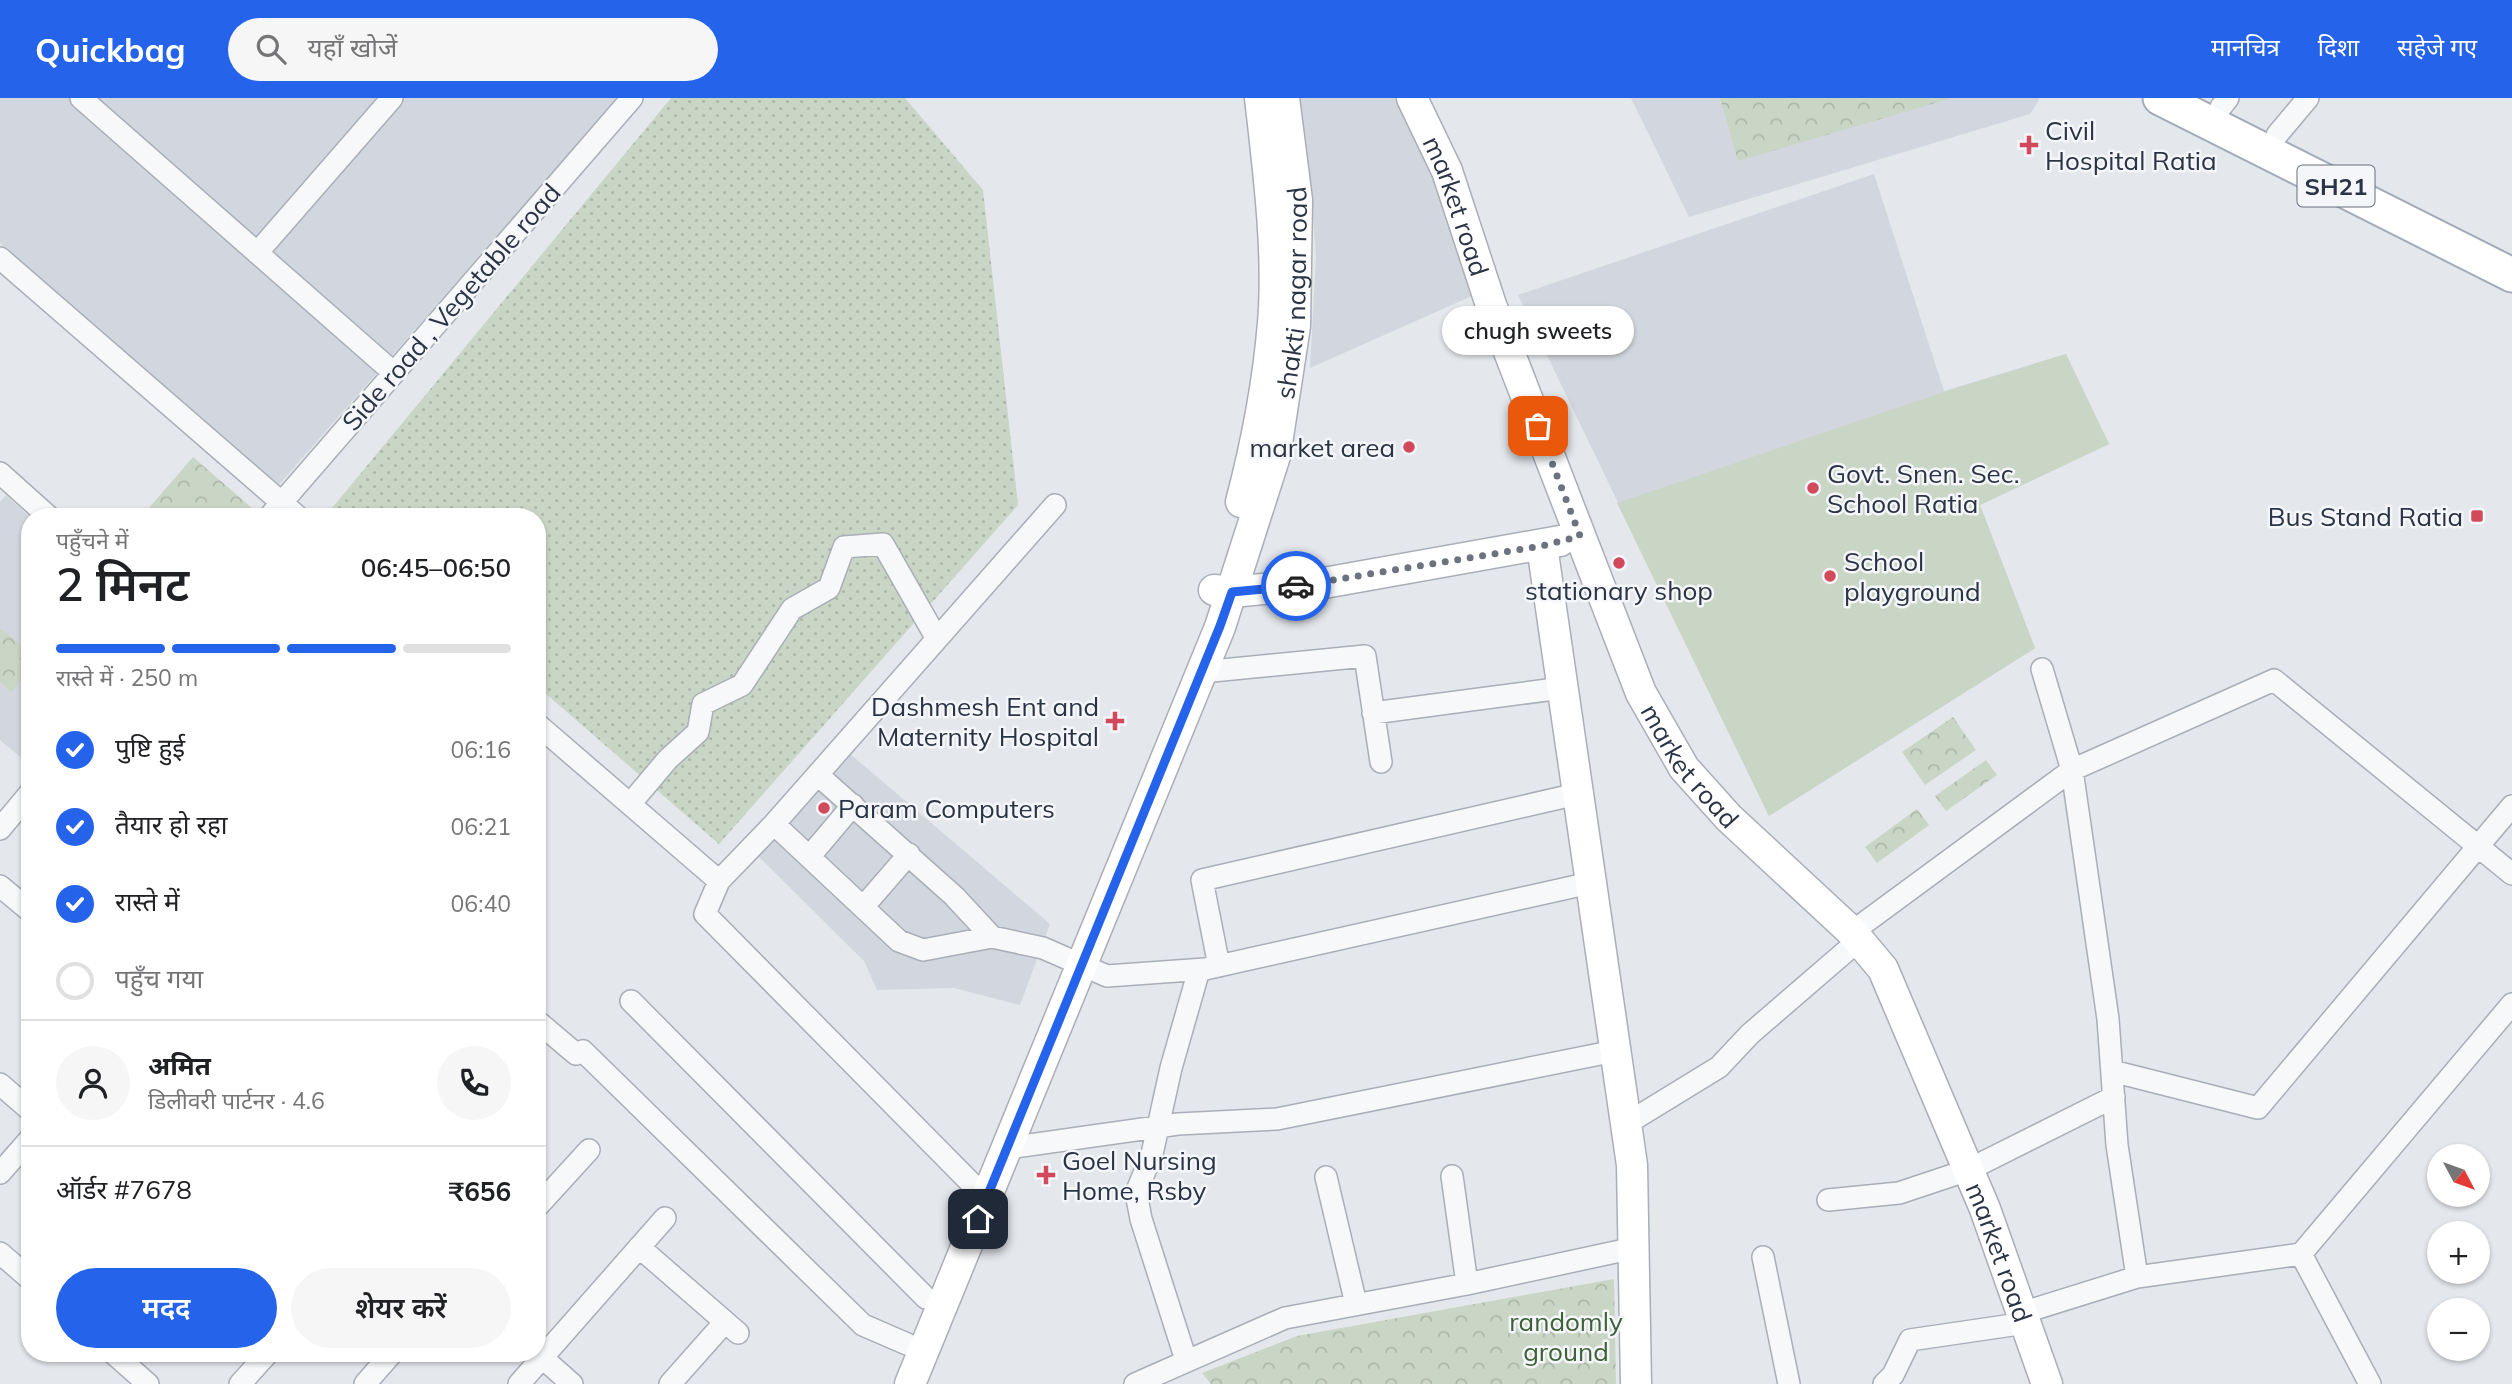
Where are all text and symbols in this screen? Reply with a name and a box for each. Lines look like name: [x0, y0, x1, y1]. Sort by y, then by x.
search box: [228, 18, 718, 81]
text: Quickbag: [35, 29, 186, 70]
icon: search: [252, 30, 290, 68]
text: यहाँ खोजें: [308, 31, 397, 64]
text: मानचित्र: [2211, 32, 2280, 62]
text: दिशा: [2318, 32, 2359, 62]
text: सहेजे गए: [2397, 32, 2477, 62]
place label: Civil Hospital Ratia: [2045, 114, 2217, 177]
street label: market road: [1416, 130, 1497, 280]
marker: Civil Hospital Ratia: [2019, 135, 2039, 155]
road number: SH21: [2298, 166, 2374, 206]
street label: Side road , Vegetable road: [335, 177, 567, 437]
street label: shakti nagar road: [1268, 185, 1314, 401]
callout: chugh sweets: [1442, 307, 1634, 356]
text: chugh sweets: [1464, 316, 1612, 345]
pin: [1508, 396, 1568, 456]
icon: bag: [1519, 407, 1557, 445]
place label: market area: [1249, 431, 1395, 464]
marker: market area: [1401, 439, 1417, 455]
place label: Govt. Snen. Sec. School Ratia: [1827, 457, 2020, 520]
marker: Govt. Snen. Sec. School Ratia: [1805, 480, 1821, 496]
place label: Bus Stand Ratia: [2268, 500, 2463, 533]
marker: Bus Stand Ratia: [2469, 508, 2485, 524]
text: पहुँचने में: [56, 526, 128, 555]
place label: School playground: [1844, 545, 1981, 608]
text: 06:45–06:50: [361, 551, 511, 584]
courier: [1261, 551, 1331, 621]
text: 2 मिनट: [56, 555, 189, 613]
marker: stationary shop: [1611, 555, 1627, 571]
icon: car: [1277, 567, 1315, 605]
marker: School playground: [1822, 568, 1838, 584]
place label: stationary shop: [1525, 574, 1713, 607]
text: रास्ते में · 250 m: [56, 663, 198, 692]
place label: Dashmesh Ent and Maternity Hospital: [871, 690, 1099, 753]
street label: market road: [1634, 698, 1746, 835]
marker: Dashmesh Ent and Maternity Hospital: [1105, 711, 1125, 731]
icon: check: [56, 731, 94, 769]
text: पुष्टि हुई: [115, 731, 185, 764]
text: 06:16: [451, 735, 511, 764]
place label: Param Computers: [838, 792, 1055, 825]
marker: Param Computers: [816, 800, 832, 816]
icon: check: [56, 808, 94, 846]
text: तैयार हो रहा: [115, 808, 228, 841]
text: 06:21: [451, 812, 511, 841]
icon: check: [56, 885, 94, 923]
text: रास्ते में: [115, 885, 180, 918]
text: 06:40: [451, 889, 511, 918]
text: पहुँच गया: [115, 962, 203, 995]
button: person: [56, 1046, 130, 1120]
button: phone: [437, 1046, 511, 1120]
text: अमित: [148, 1049, 211, 1082]
text: डिलीवरी पार्टनर · 4.6: [148, 1086, 325, 1115]
place label: Goel Nursing Home, Rsby: [1062, 1144, 1217, 1207]
north arrow: [2427, 1144, 2490, 1208]
map controls: [2427, 1144, 2490, 1361]
marker: Goel Nursing Home, Rsby: [1036, 1165, 1056, 1185]
text: ऑर्डर #7678: [56, 1173, 192, 1206]
text: ₹656: [449, 1175, 511, 1208]
street label: market road: [1959, 1177, 2040, 1326]
pin: [948, 1189, 1008, 1249]
icon: home: [959, 1200, 997, 1238]
button: +: [2427, 1221, 2490, 1284]
button: मदद: [56, 1268, 277, 1348]
button: शेयर करें: [291, 1268, 511, 1348]
button: −: [2427, 1298, 2490, 1361]
park label: randomly ground: [1509, 1305, 1623, 1368]

